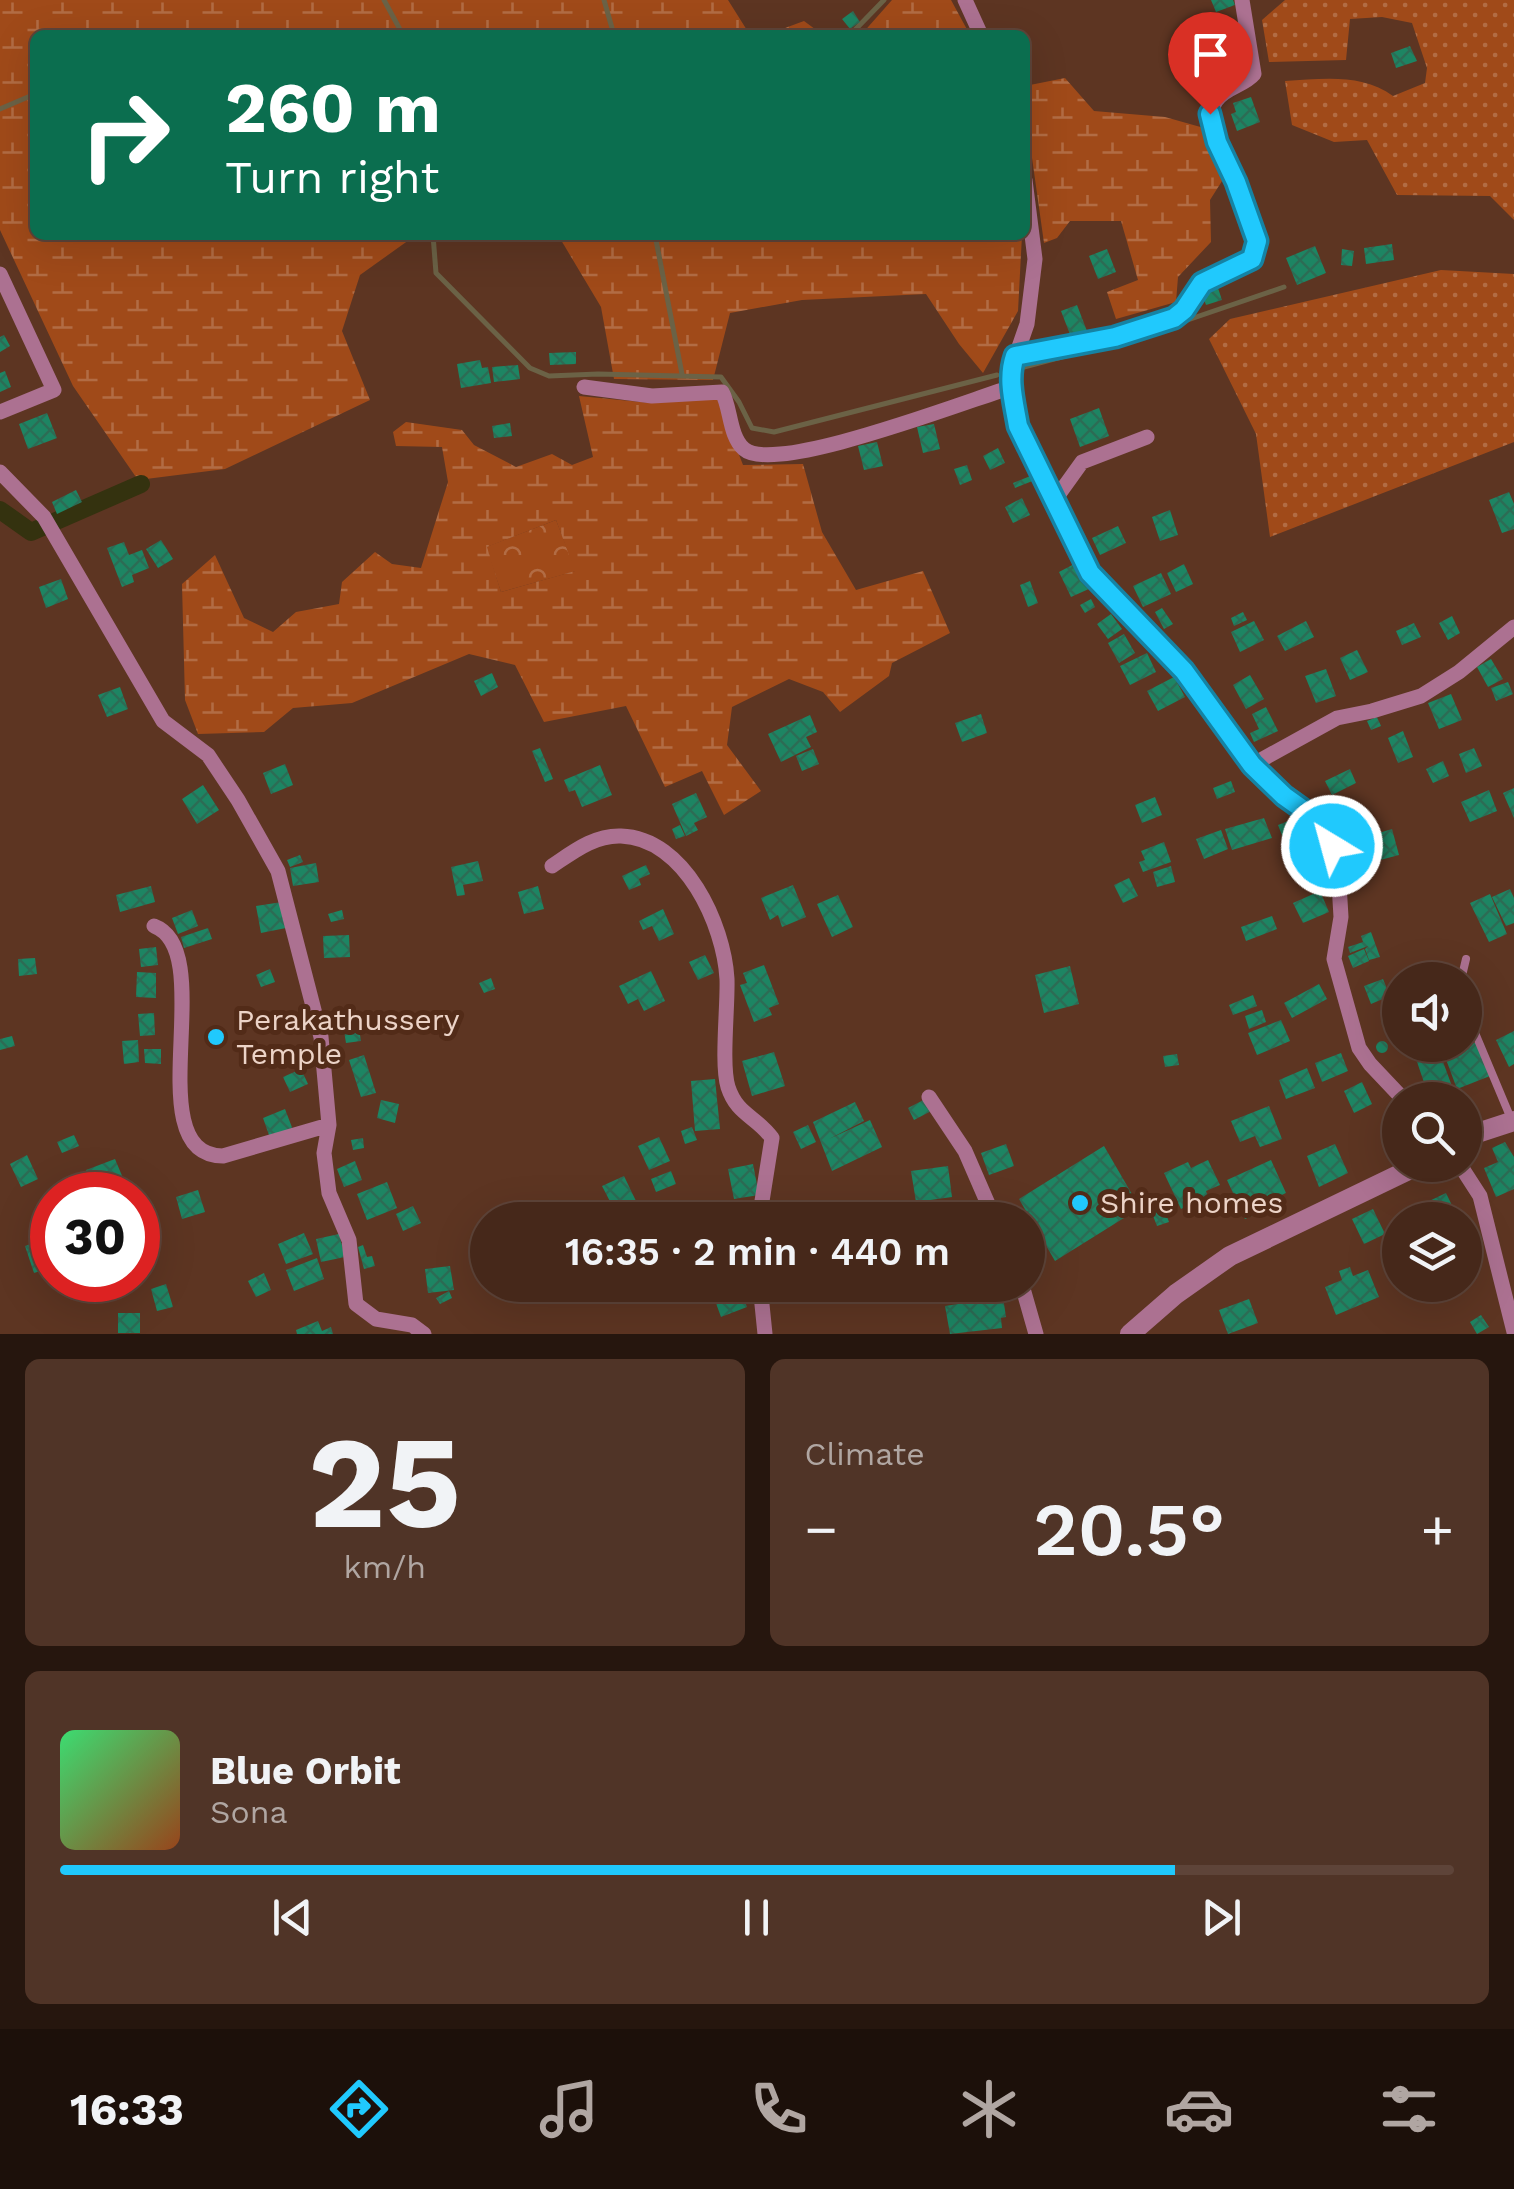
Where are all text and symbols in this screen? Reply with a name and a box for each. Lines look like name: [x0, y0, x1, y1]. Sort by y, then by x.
pin: [1168, 12, 1253, 115]
icon: arrive: [1183, 27, 1238, 82]
text: 260 m: [225, 67, 441, 149]
icon: right: [60, 70, 190, 200]
text: Turn right: [225, 151, 439, 204]
position arrow: [1280, 794, 1384, 898]
map controls: [1382, 962, 1482, 1302]
button: sound: [1382, 962, 1482, 1062]
place label: Perakathussery Temple: [236, 1002, 460, 1071]
marker: Perakathussery Temple: [205, 1026, 227, 1048]
button: search: [1382, 1082, 1482, 1182]
speed limit sign: 30: [30, 1172, 160, 1302]
place label: Shire homes: [1100, 1185, 1283, 1220]
marker: Shire homes: [1069, 1192, 1091, 1214]
button: layers: [1382, 1202, 1482, 1302]
text: 16:35 · 2 min · 440 m: [565, 1230, 950, 1274]
text: 25: [308, 1406, 461, 1559]
text: Climate: [805, 1435, 925, 1473]
text: 20.5°: [1033, 1485, 1225, 1573]
text: −: [805, 1497, 838, 1561]
text: +: [1421, 1497, 1454, 1561]
text: km/h: [344, 1548, 426, 1586]
text: Blue Orbit: [210, 1749, 401, 1793]
text: Sona: [210, 1793, 288, 1831]
icon: previous: [265, 1890, 320, 1945]
icon: pause: [729, 1890, 784, 1945]
icon: next: [1194, 1890, 1249, 1945]
icon: directions: [324, 2074, 394, 2144]
icon: music: [534, 2074, 604, 2144]
icon: phone: [744, 2074, 814, 2144]
icon: climate: [954, 2074, 1024, 2144]
icon: car: [1164, 2074, 1234, 2144]
icon: filters: [1374, 2074, 1444, 2144]
text: 16:33: [70, 2083, 184, 2136]

